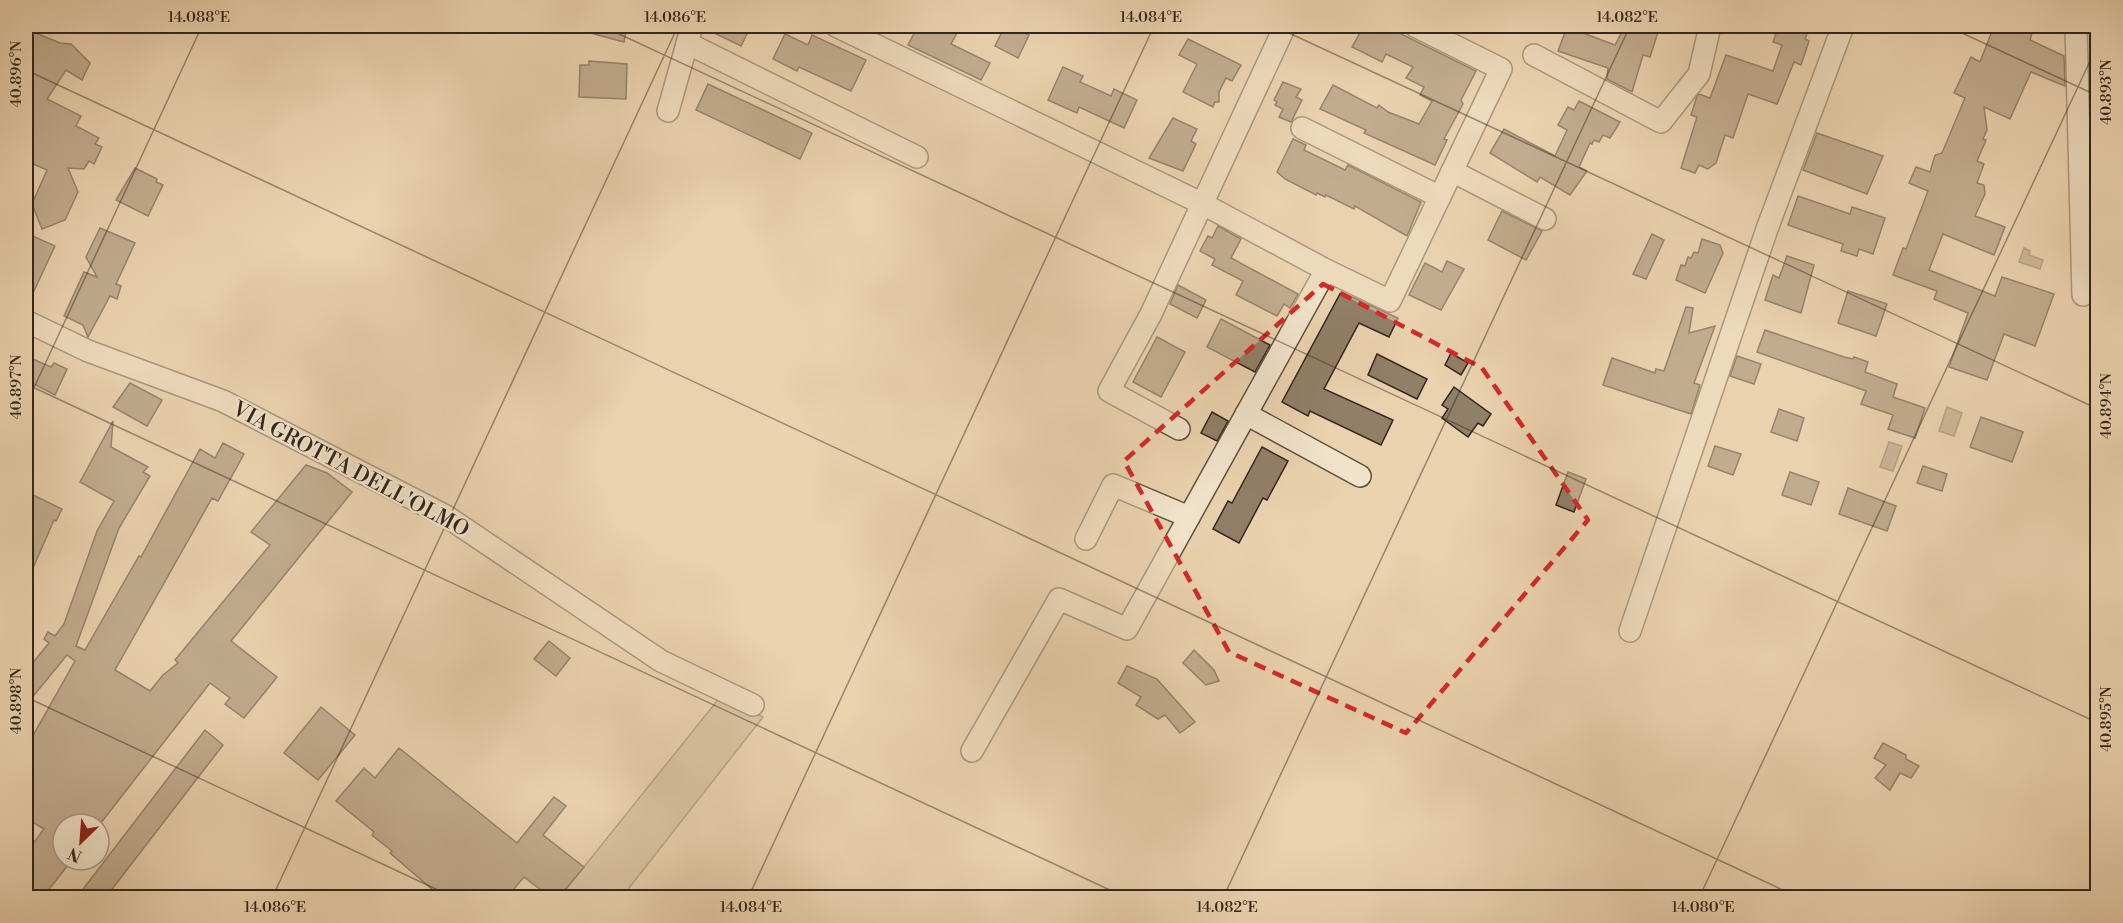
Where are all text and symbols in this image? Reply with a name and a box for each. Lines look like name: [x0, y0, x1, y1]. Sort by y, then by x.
text: 14.088°E: [168, 8, 230, 27]
text: 14.086°E: [644, 8, 706, 27]
text: 14.084°E: [1120, 8, 1182, 27]
text: 14.082°E: [1596, 8, 1658, 27]
text: 40.896°N: [7, 41, 26, 107]
text: 40.893°N: [2097, 59, 2116, 125]
text: 40.897°N: [7, 355, 26, 419]
text: 40.894°N: [2097, 373, 2116, 439]
street label: VIA GROTTA DELL'OLMO: [227, 396, 473, 543]
text: 40.898°N: [7, 668, 26, 734]
text: 40.895°N: [2097, 686, 2116, 752]
north arrow: [51, 812, 111, 872]
text: N: [65, 843, 85, 866]
text: 14.086°E: [244, 898, 306, 917]
text: 14.084°E: [720, 898, 782, 917]
text: 14.082°E: [1196, 898, 1258, 917]
text: 14.080°E: [1671, 898, 1735, 917]

